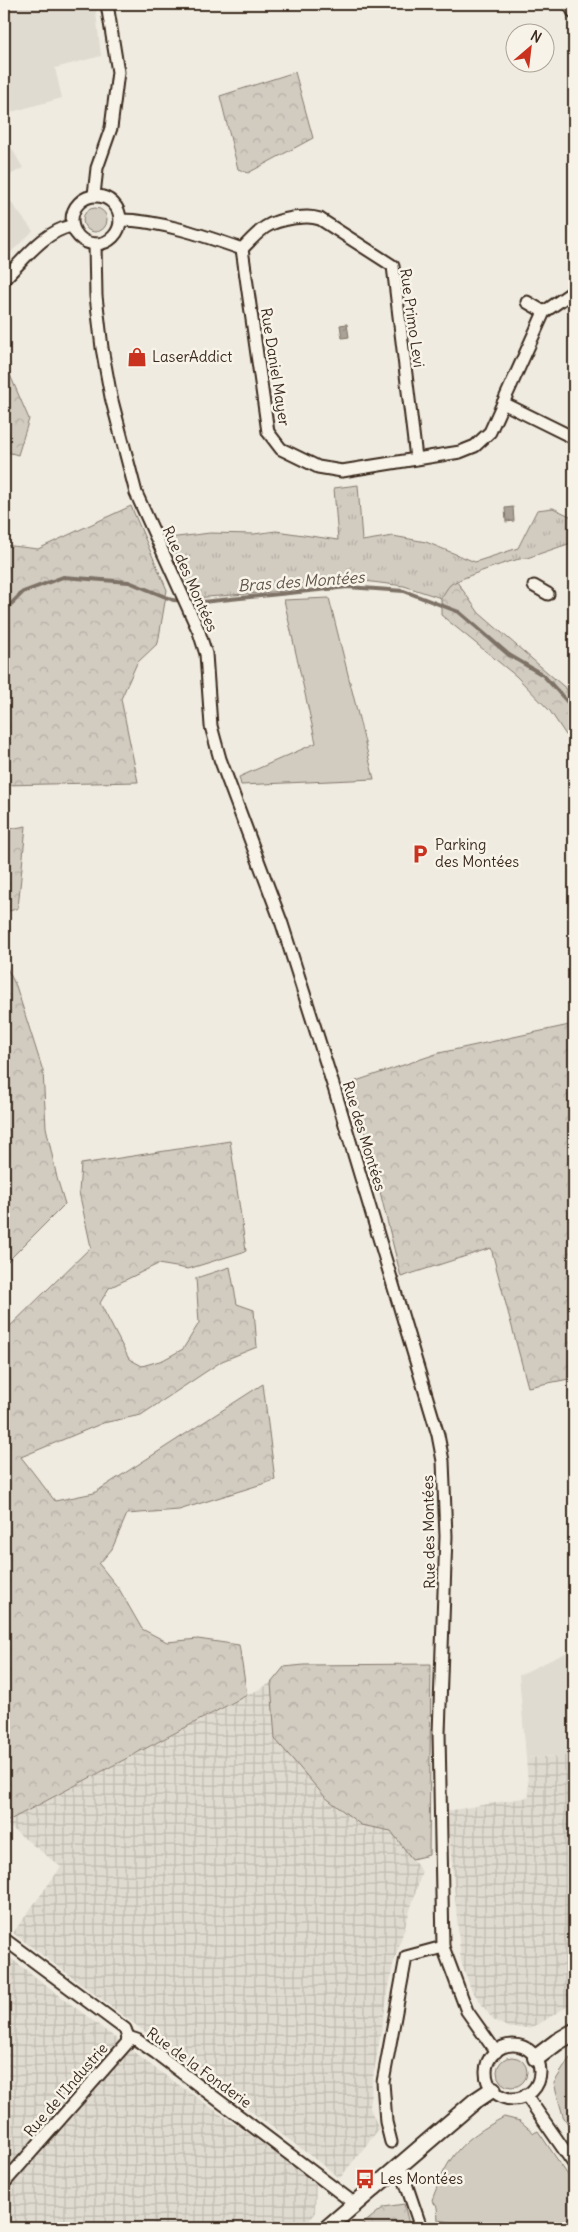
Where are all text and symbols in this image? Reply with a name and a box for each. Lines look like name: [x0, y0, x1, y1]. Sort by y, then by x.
north arrow: [506, 22, 556, 72]
text: N: [528, 26, 545, 47]
street label: Rue Primo Levi: [396, 267, 429, 369]
street label: Rue Daniel Mayer: [257, 307, 294, 427]
shop icon: LaserAddict: [126, 346, 148, 368]
place label: LaserAddict: [152, 347, 232, 366]
street label: Rue des Montées: [159, 523, 222, 635]
water label: Bras des Montées: [237, 567, 366, 595]
place label: Parking des Montées: [435, 835, 519, 871]
parking icon: Parking des Montées: [409, 843, 431, 865]
street label: Rue des Montées: [339, 1079, 390, 1193]
street label: Rue des Montées: [418, 1475, 439, 1589]
street label: Rue de la Fonderie: [143, 2023, 255, 2112]
street label: Rue de l'Industrie: [20, 2039, 112, 2141]
bus stop icon: Les Montées: [354, 2168, 376, 2190]
place label: Les Montées: [380, 2169, 463, 2188]

